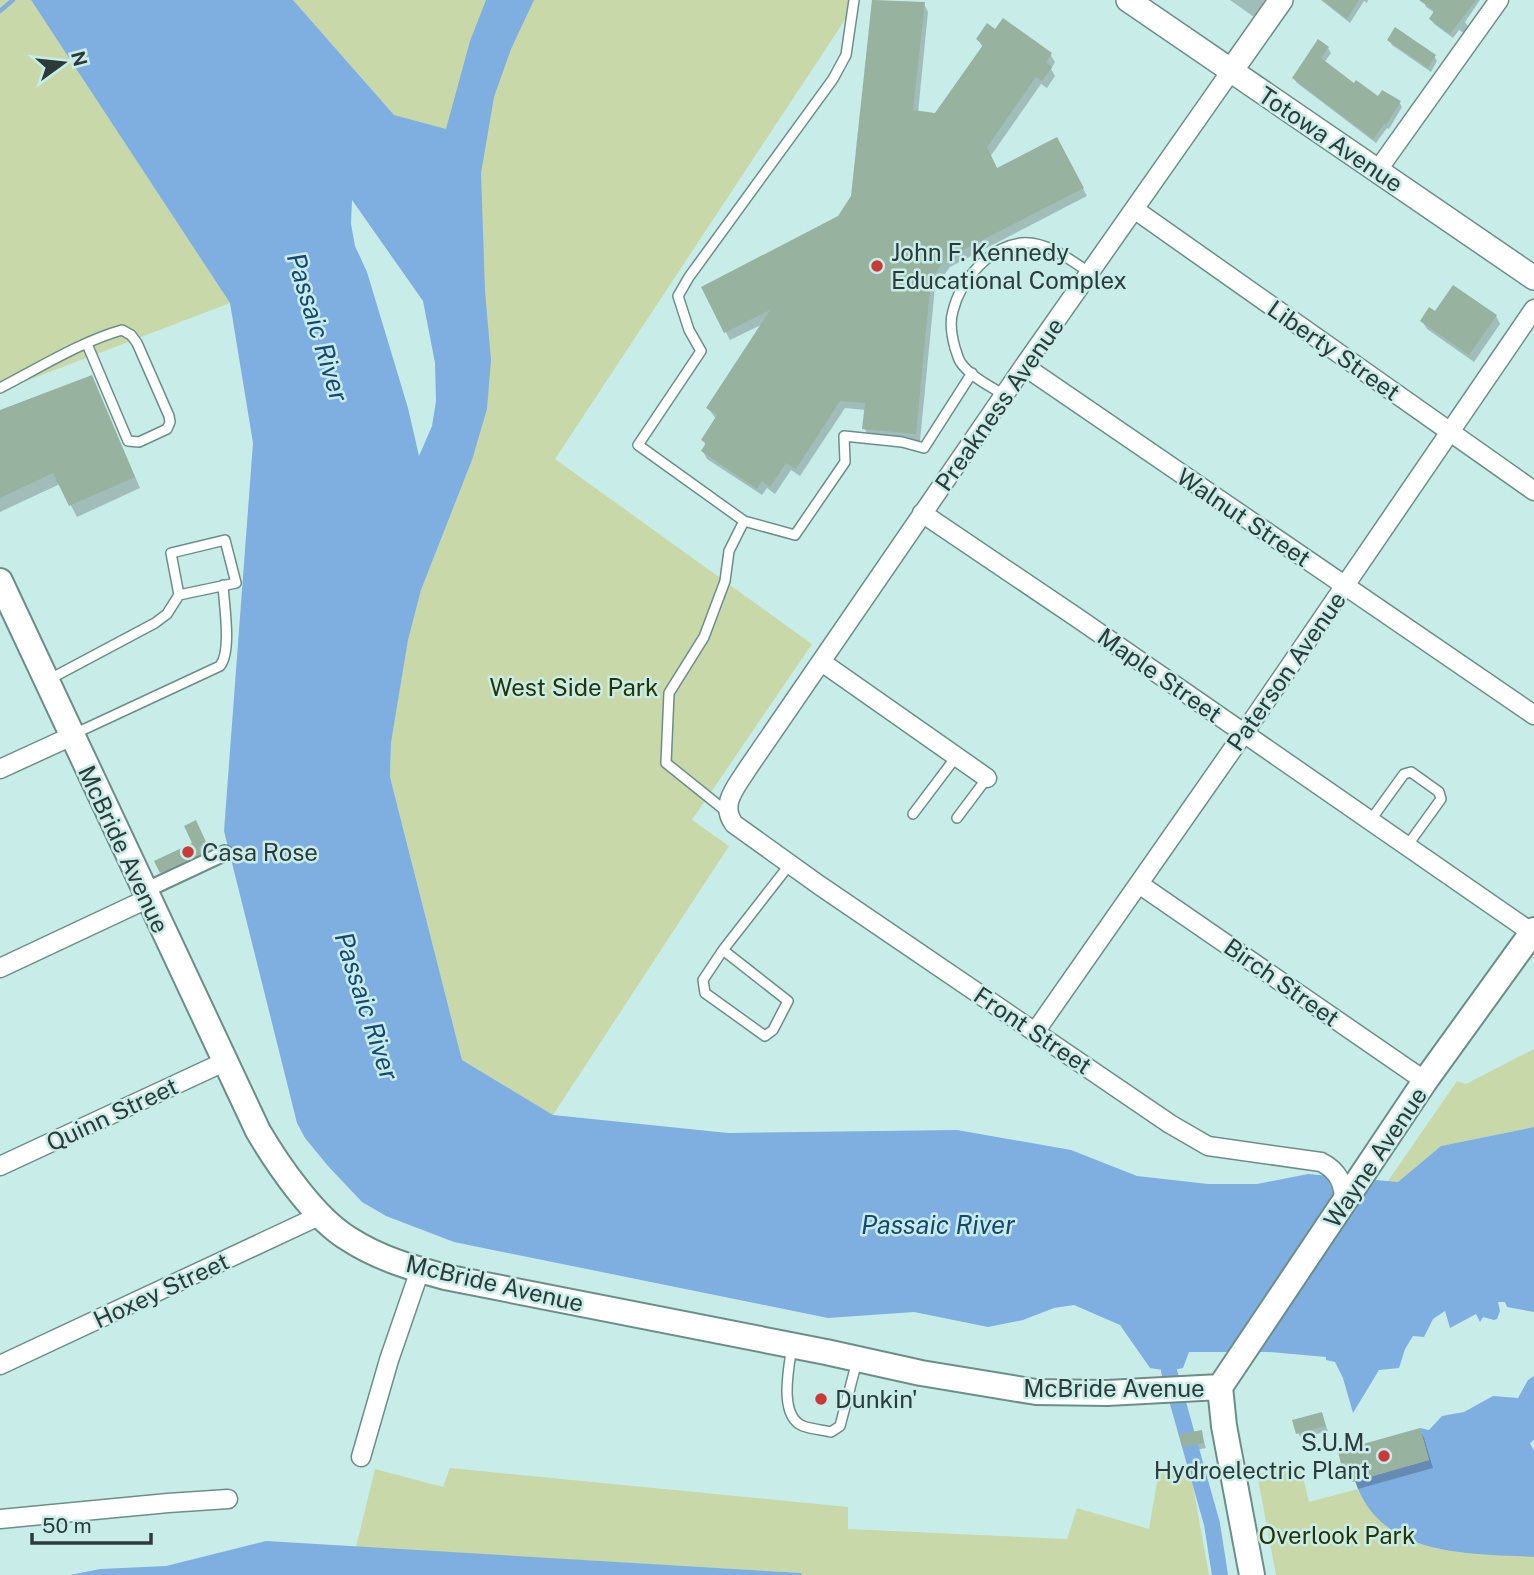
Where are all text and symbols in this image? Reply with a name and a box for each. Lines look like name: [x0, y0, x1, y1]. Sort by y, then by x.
north arrow: [28, 28, 98, 98]
text: N: [67, 49, 92, 69]
street label: Totowa Avenue: [1254, 80, 1408, 198]
place label: John F. Kennedy Educational Complex: [891, 238, 1127, 294]
water label: Passaic River: [281, 249, 355, 405]
marker: John F. Kennedy Educational Complex: [869, 258, 885, 274]
street label: Liberty Street: [1263, 294, 1405, 406]
street label: Preakness Avenue: [929, 312, 1069, 496]
street label: Walnut Street: [1172, 462, 1316, 572]
street label: Paterson Avenue: [1221, 586, 1351, 756]
street label: Maple Street: [1093, 622, 1227, 728]
park label: West Side Park: [489, 673, 659, 701]
street label: McBride Avenue: [73, 761, 175, 937]
place label: Casa Rose: [202, 838, 318, 866]
marker: Casa Rose: [180, 844, 196, 860]
water label: Passaic River: [328, 928, 406, 1084]
street label: Birch Street: [1219, 932, 1345, 1032]
street label: Front Street: [969, 980, 1097, 1080]
street label: Quinn Street: [42, 1071, 182, 1157]
street label: Wayne Avenue: [1318, 1082, 1432, 1232]
water label: Passaic River: [861, 1209, 1015, 1240]
street label: Hoxey Street: [89, 1246, 233, 1334]
street label: McBride Avenue: [403, 1249, 587, 1317]
street label: McBride Avenue: [1023, 1374, 1205, 1402]
place label: Dunkin': [835, 1385, 918, 1413]
marker: Dunkin': [813, 1391, 829, 1407]
place label: S.U.M. Hydroelectric Plant: [1154, 1428, 1370, 1484]
marker: S.U.M. Hydroelectric Plant: [1376, 1448, 1392, 1464]
scale bar: [32, 1502, 150, 1546]
text: 50 m: [42, 1513, 92, 1538]
park label: Overlook Park: [1259, 1521, 1415, 1549]

